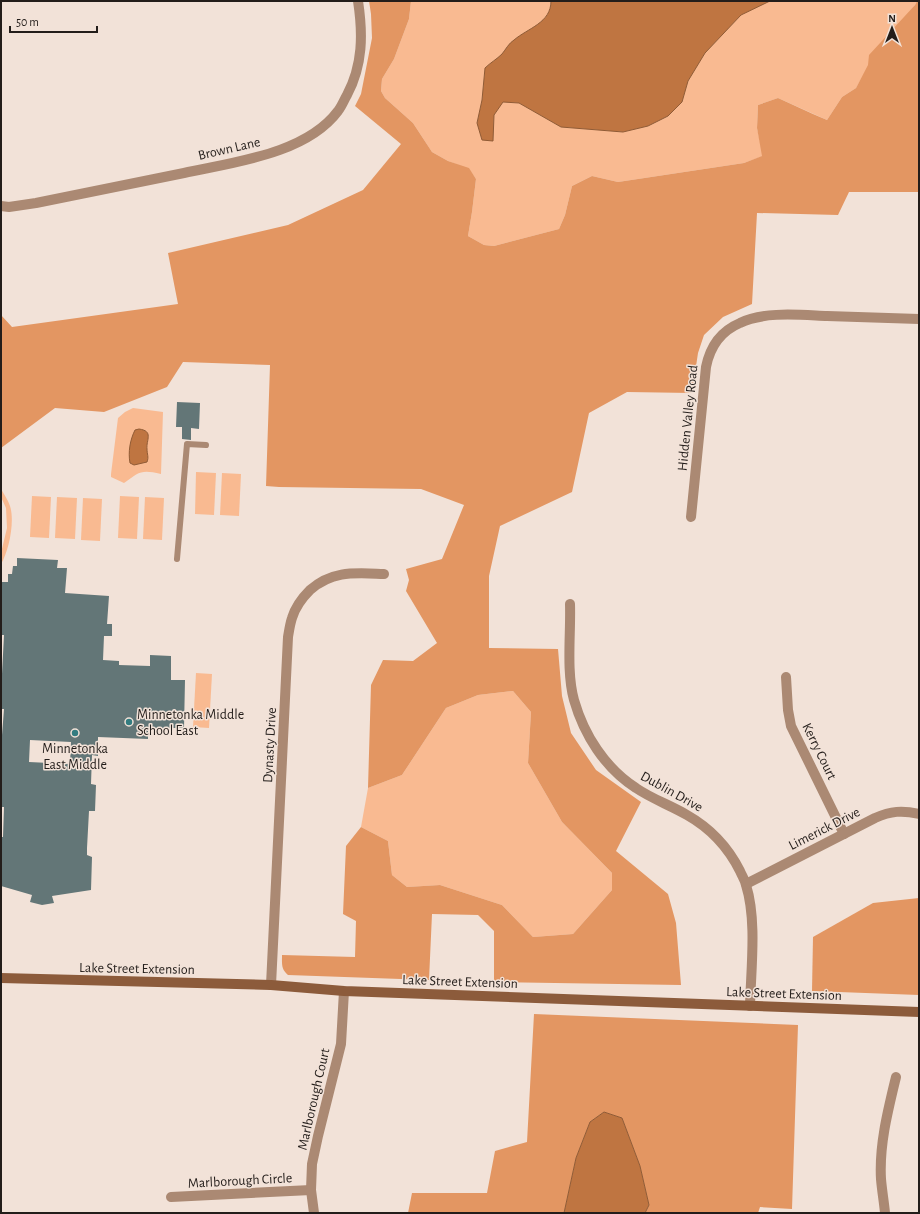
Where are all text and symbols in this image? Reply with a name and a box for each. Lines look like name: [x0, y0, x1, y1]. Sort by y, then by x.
scale bar: [10, 8, 97, 34]
north arrow: [872, 8, 912, 48]
text: N: [888, 13, 896, 24]
text: 50 m: [16, 16, 39, 28]
street label: Brown Lane: [197, 135, 262, 163]
street label: Hidden Valley Road: [675, 364, 701, 472]
street label: Dynasty Drive: [261, 707, 279, 783]
place label: Minnetonka Middle School East: [137, 708, 244, 738]
marker: Minnetonka Middle School East: [124, 717, 134, 727]
street label: Kerry Court: [799, 721, 839, 782]
marker: Minnetonka East Middle: [70, 728, 80, 738]
place label: Minnetonka East Middle: [42, 742, 109, 772]
street label: Dublin Drive: [638, 769, 705, 815]
street label: Limerick Drive: [787, 805, 862, 853]
street label: Lake Street Extension: [79, 961, 195, 977]
street label: Lake Street Extension: [402, 973, 518, 991]
street label: Lake Street Extension: [726, 985, 842, 1003]
street label: Marlborough Court: [295, 1046, 333, 1151]
street label: Marlborough Circle: [187, 1171, 293, 1191]

